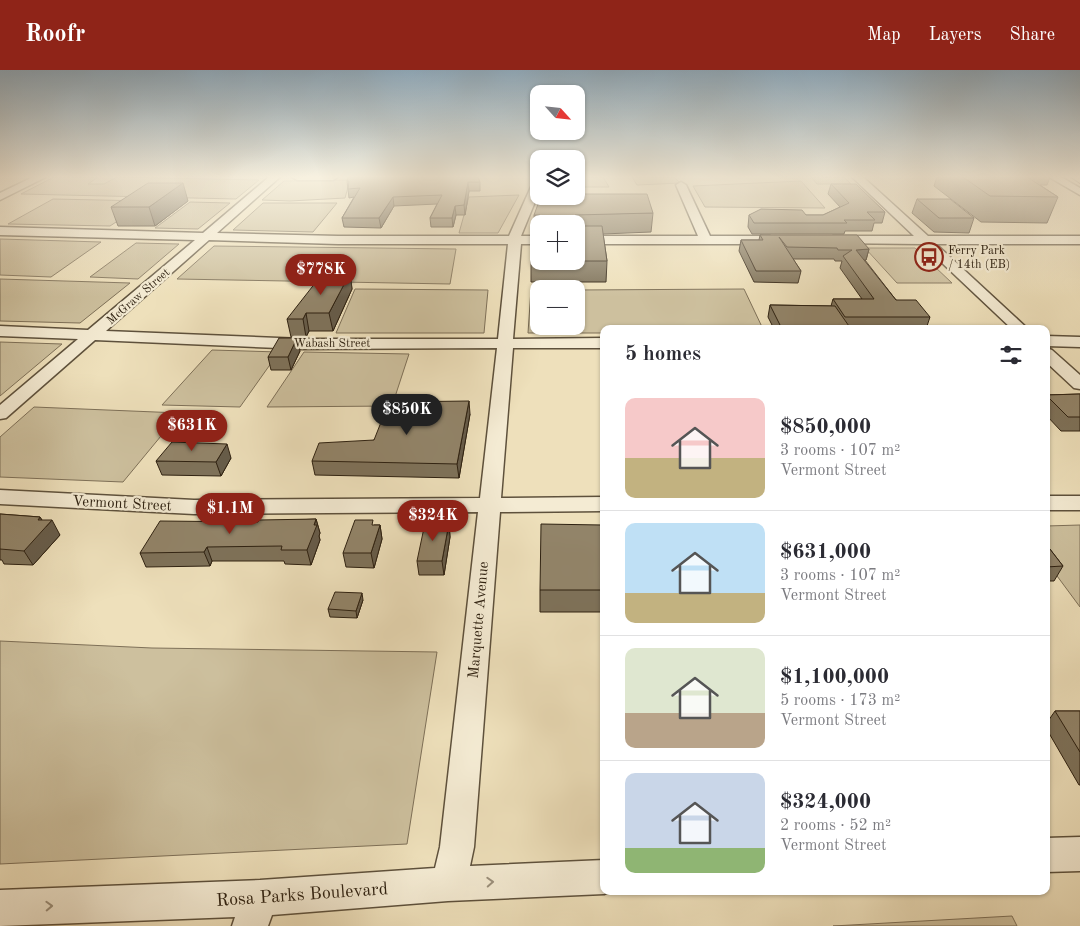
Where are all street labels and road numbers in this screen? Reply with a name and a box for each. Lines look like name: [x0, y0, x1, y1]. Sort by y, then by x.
street label: McGraw Street: [105, 266, 172, 327]
street label: Wabash Street: [294, 338, 370, 350]
street label: Vermont Street: [72, 494, 172, 515]
street label: Marquette Avenue: [467, 561, 492, 679]
street label: Rosa Parks Boulevard: [216, 880, 389, 910]

